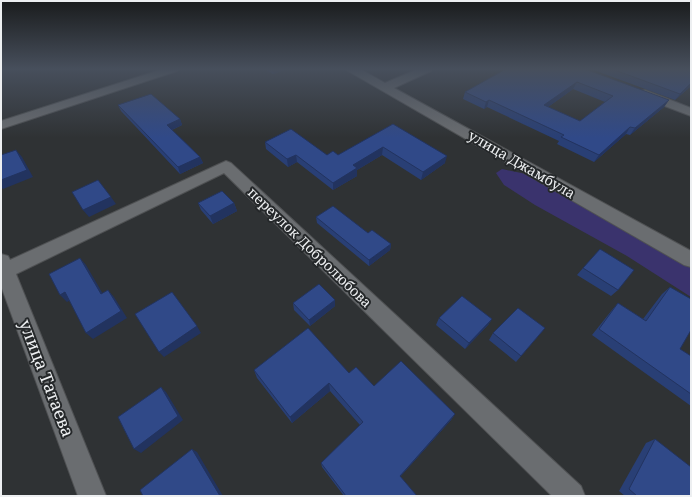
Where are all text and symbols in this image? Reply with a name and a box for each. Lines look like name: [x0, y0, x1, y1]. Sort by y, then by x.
street label: улица Джамбула: [465, 126, 579, 202]
street label: переулок Добролюбова: [244, 183, 376, 311]
street label: улица Татаева: [14, 316, 80, 440]

